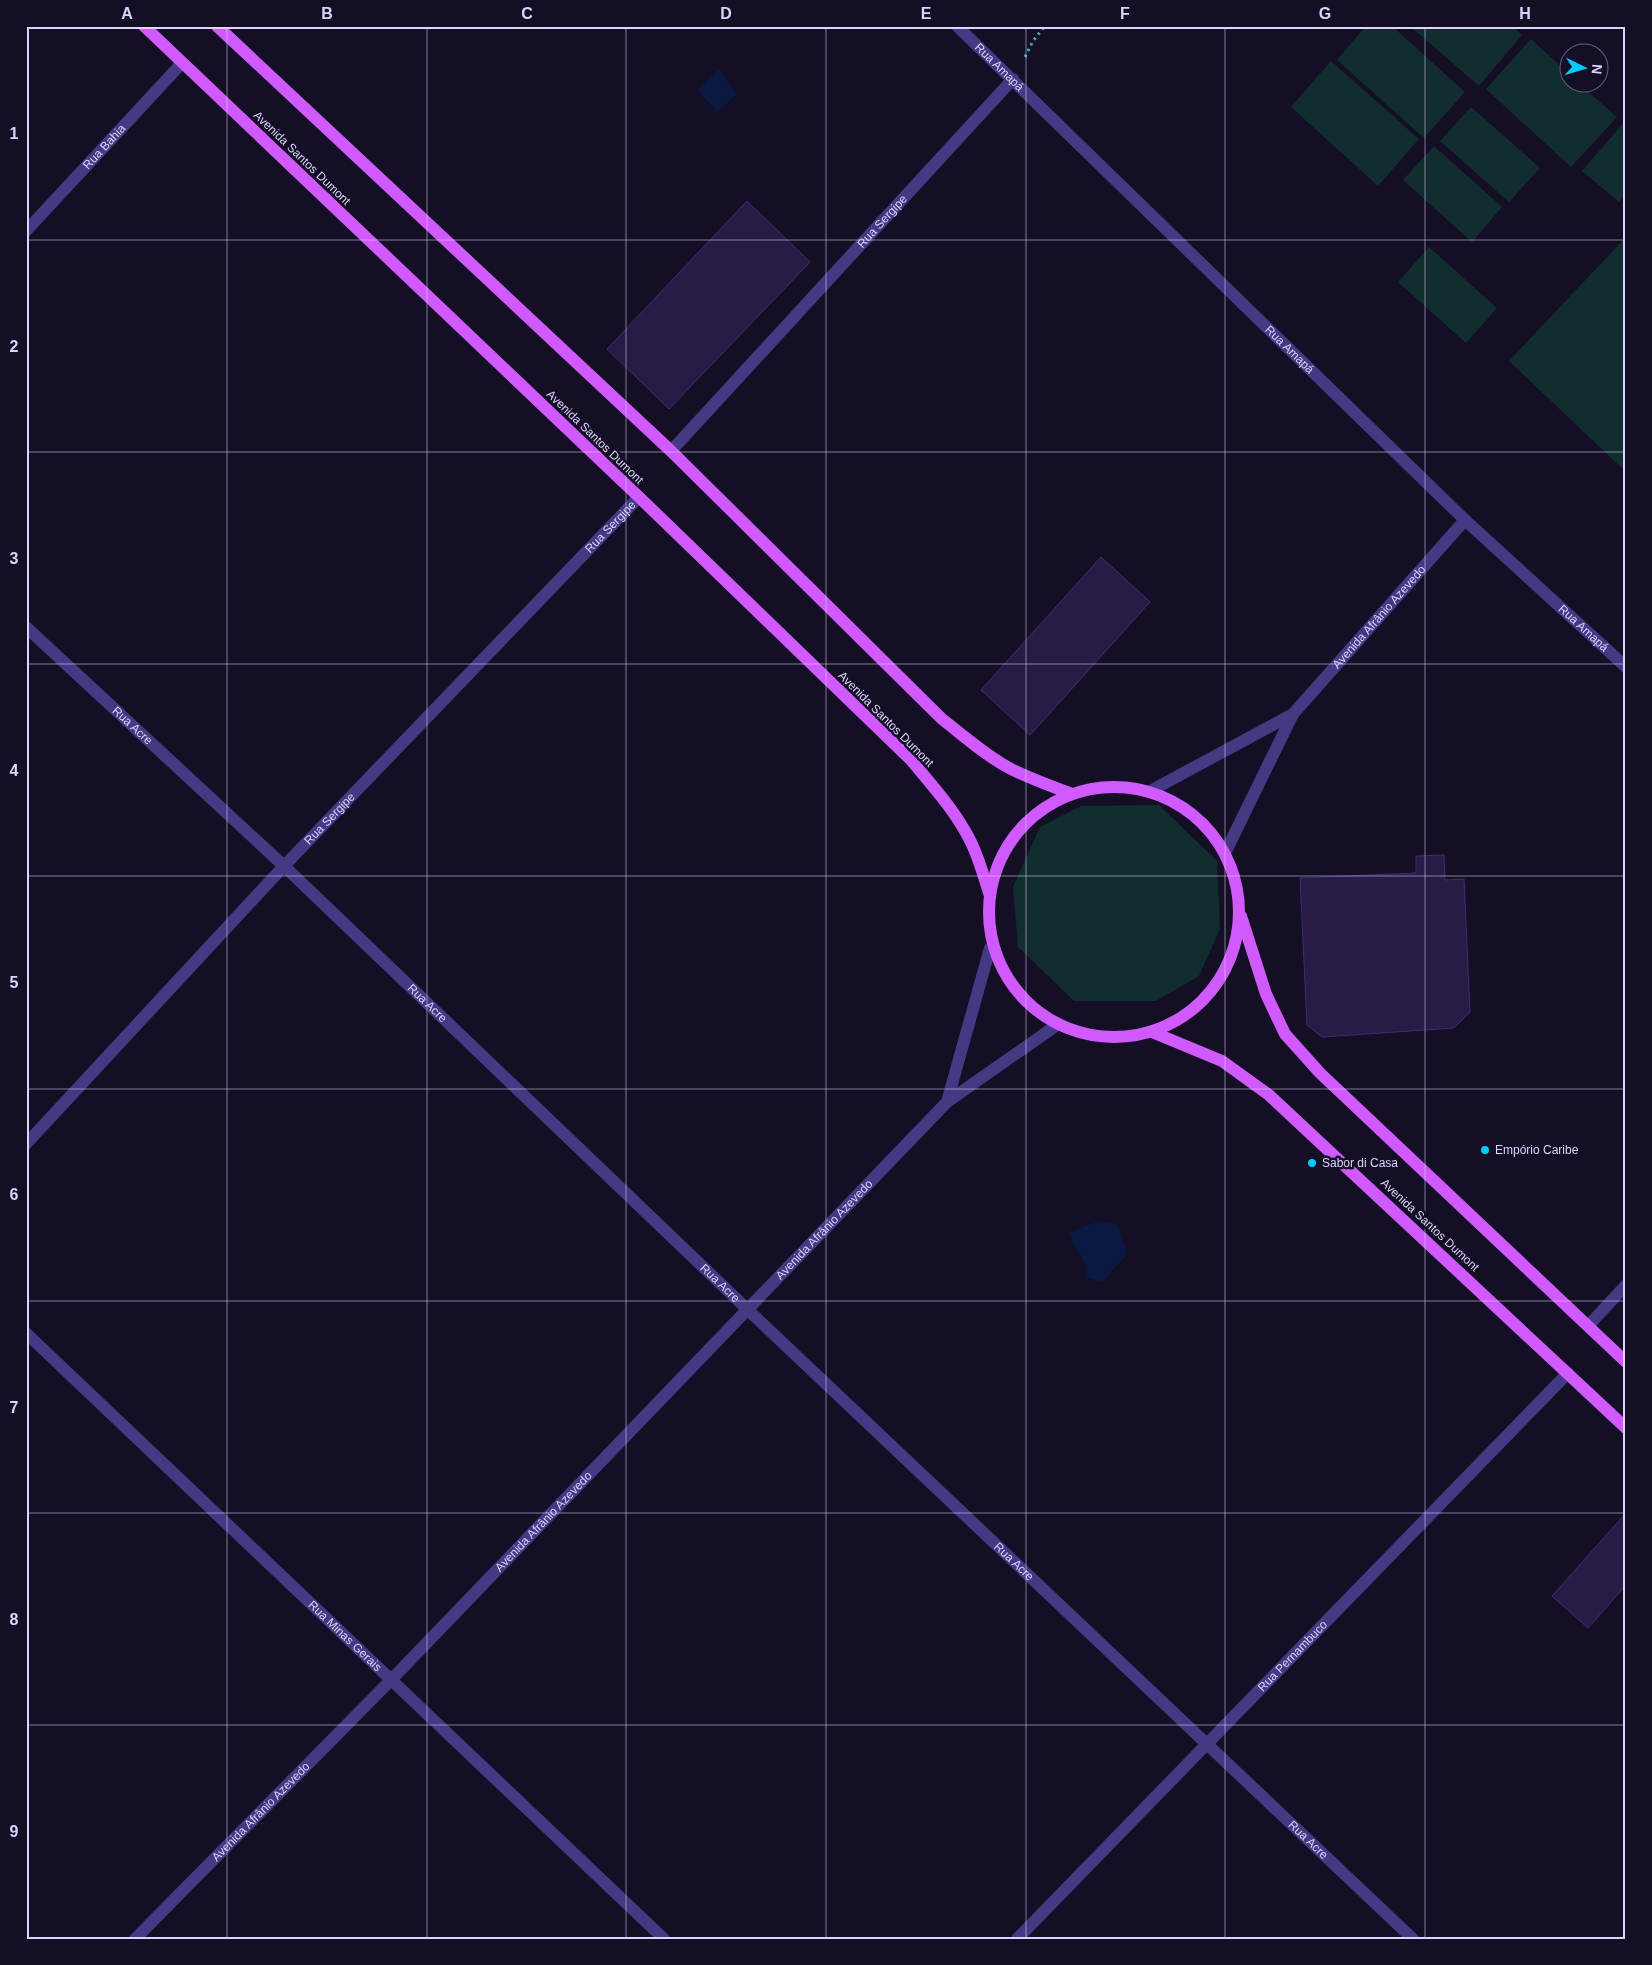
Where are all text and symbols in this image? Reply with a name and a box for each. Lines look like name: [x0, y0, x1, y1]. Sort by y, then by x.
text: A: [121, 5, 133, 22]
text: B: [321, 5, 333, 22]
text: C: [521, 5, 533, 22]
text: D: [720, 5, 732, 22]
text: E: [921, 5, 932, 22]
text: F: [1120, 5, 1130, 22]
text: G: [1319, 5, 1331, 22]
text: H: [1519, 5, 1531, 22]
street label: Rua Amapá: [972, 40, 1027, 94]
north arrow: [1560, 42, 1610, 92]
text: N: [1589, 63, 1605, 75]
street label: Avenida Santos Dumont: [251, 108, 354, 208]
street label: Rua Bahia: [80, 121, 129, 172]
text: 1: [10, 125, 19, 142]
street label: Rua Sergipe: [854, 192, 910, 251]
street label: Rua Amapá: [1262, 323, 1317, 377]
text: 2: [10, 338, 19, 355]
street label: Avenida Santos Dumont: [544, 387, 647, 487]
street label: Rua Sergipe: [582, 498, 639, 556]
text: 3: [10, 550, 19, 567]
street label: Avenida Afrânio Azevedo: [1330, 562, 1429, 671]
street label: Rua Amapá: [1556, 602, 1612, 655]
street label: Avenida Santos Dumont: [835, 668, 937, 770]
street label: Rua Acre: [109, 704, 155, 748]
text: 4: [10, 762, 19, 779]
street label: Rua Sergipe: [301, 789, 358, 848]
text: 5: [10, 974, 19, 991]
street label: Rua Acre: [405, 981, 450, 1025]
place label: Empório Caribe: [1495, 1143, 1579, 1157]
marker: Empório Caribe: [1479, 1144, 1491, 1156]
place label: Sabor di Casa: [1322, 1156, 1398, 1170]
marker: Sabor di Casa: [1306, 1157, 1318, 1169]
street label: Avenida Santos Dumont: [1378, 1176, 1483, 1275]
street label: Avenida Afrânio Azevedo: [773, 1177, 876, 1283]
text: 6: [10, 1186, 19, 1203]
street label: Rua Acre: [697, 1261, 743, 1305]
text: 7: [10, 1399, 19, 1416]
street label: Avenida Afrânio Azevedo: [492, 1468, 595, 1575]
street label: Rua Acre: [991, 1539, 1037, 1584]
street label: Rua Minas Gerais: [305, 1598, 385, 1674]
text: 8: [10, 1611, 19, 1628]
street label: Rua Pernambuco: [1255, 1617, 1330, 1694]
street label: Avenida Afrânio Azevedo: [209, 1759, 313, 1864]
street label: Rua Acre: [1285, 1818, 1331, 1862]
text: 9: [10, 1823, 19, 1840]

